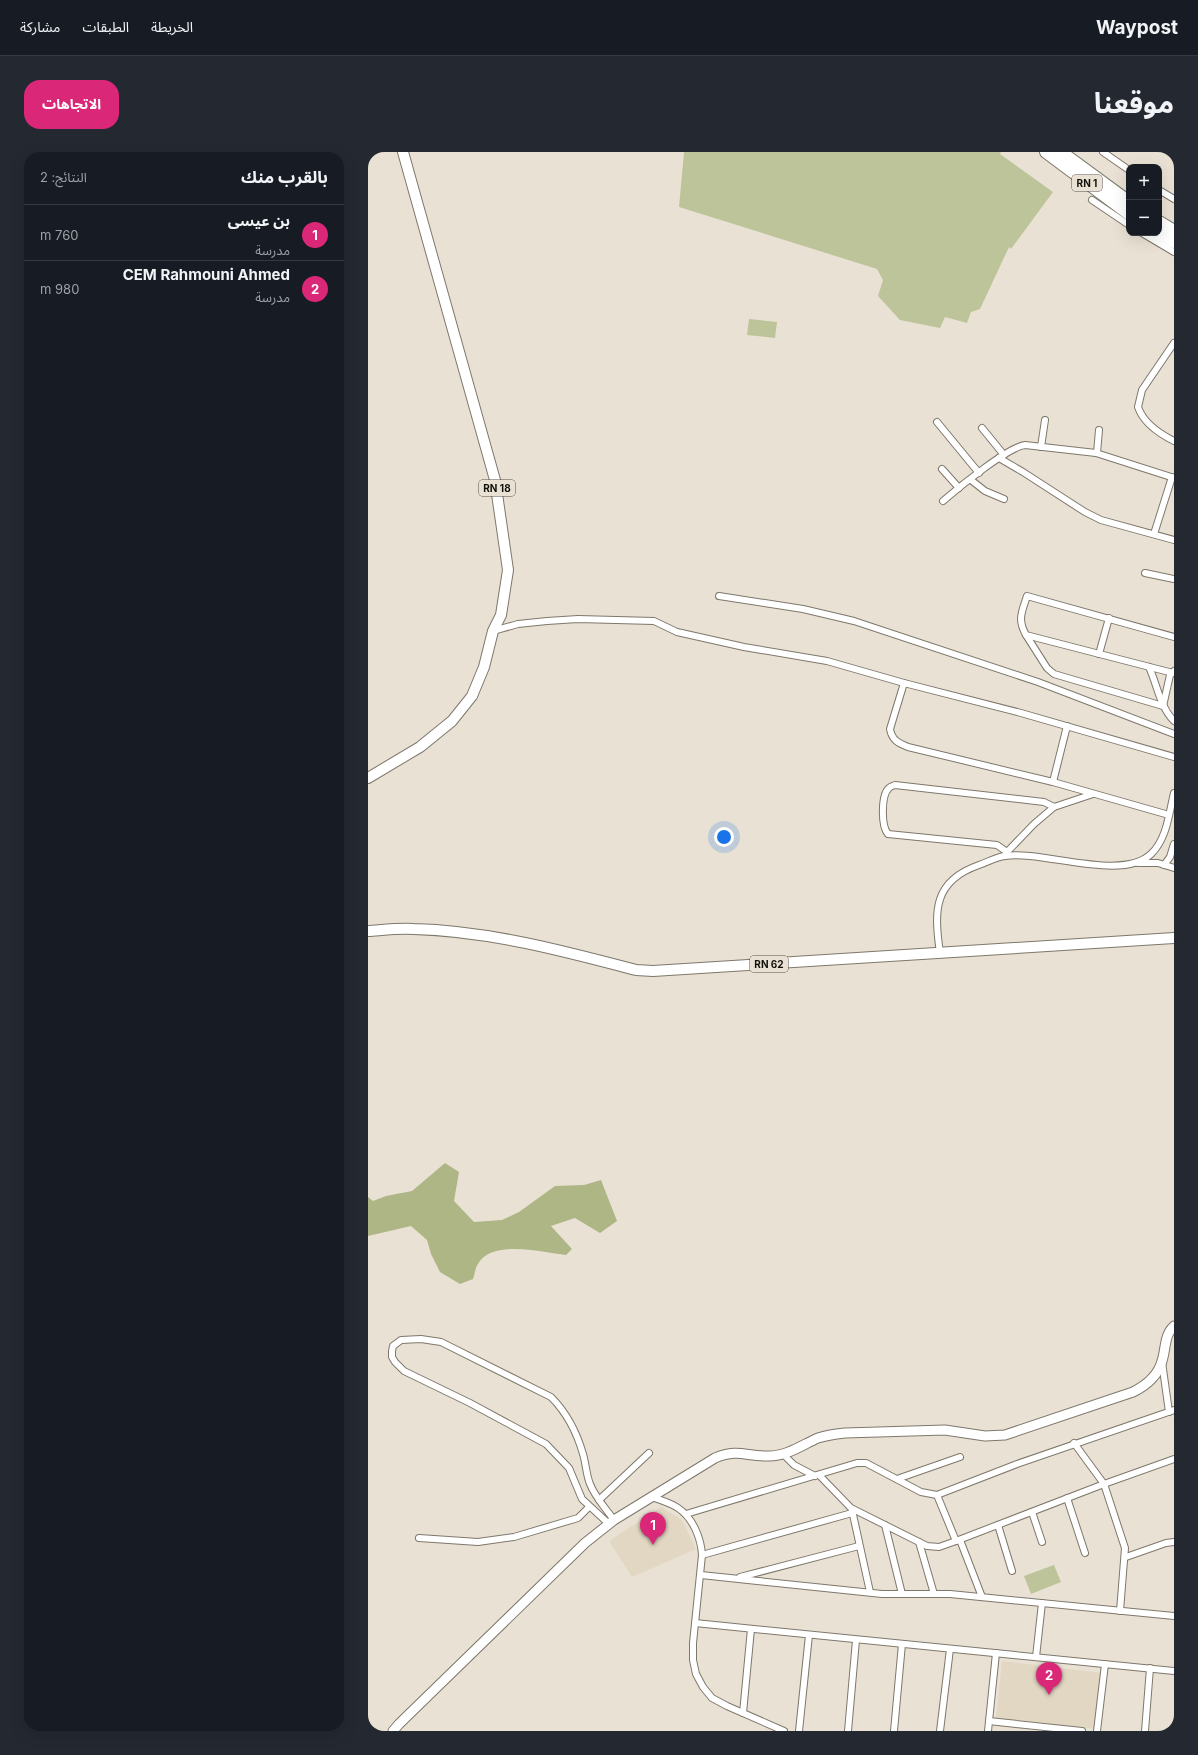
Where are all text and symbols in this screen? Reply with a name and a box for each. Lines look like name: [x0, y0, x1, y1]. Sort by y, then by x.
text: Waypost: [1096, 16, 1178, 39]
text: مشاركة: [20, 18, 60, 35]
text: الطبقات: [82, 18, 129, 35]
text: الخريطة: [151, 18, 193, 35]
button: الاتجاهات: [24, 80, 119, 129]
text: موقعنا: [1094, 86, 1174, 120]
map controls: [1126, 164, 1162, 236]
button: +: [1126, 164, 1162, 200]
text: بالقرب منك: [241, 167, 328, 187]
text: النتائج: 2: [40, 169, 87, 185]
road number: RN 1: [1072, 175, 1102, 191]
button: −: [1126, 200, 1162, 236]
text: بن عيسى: [228, 211, 290, 230]
text: 760 m: [40, 227, 78, 243]
text: 1: [312, 227, 318, 243]
text: مدرسة: [255, 242, 290, 258]
text: CEM Rahmouni Ahmed: [123, 265, 290, 284]
text: 980 m: [40, 281, 79, 297]
text: 2: [311, 281, 319, 297]
text: مدرسة: [255, 289, 290, 305]
road number: RN 18: [479, 480, 515, 496]
your location: [714, 827, 734, 847]
road number: RN 62: [750, 956, 788, 972]
pin: 1: [640, 1512, 666, 1545]
pin: 2: [1036, 1662, 1062, 1695]

